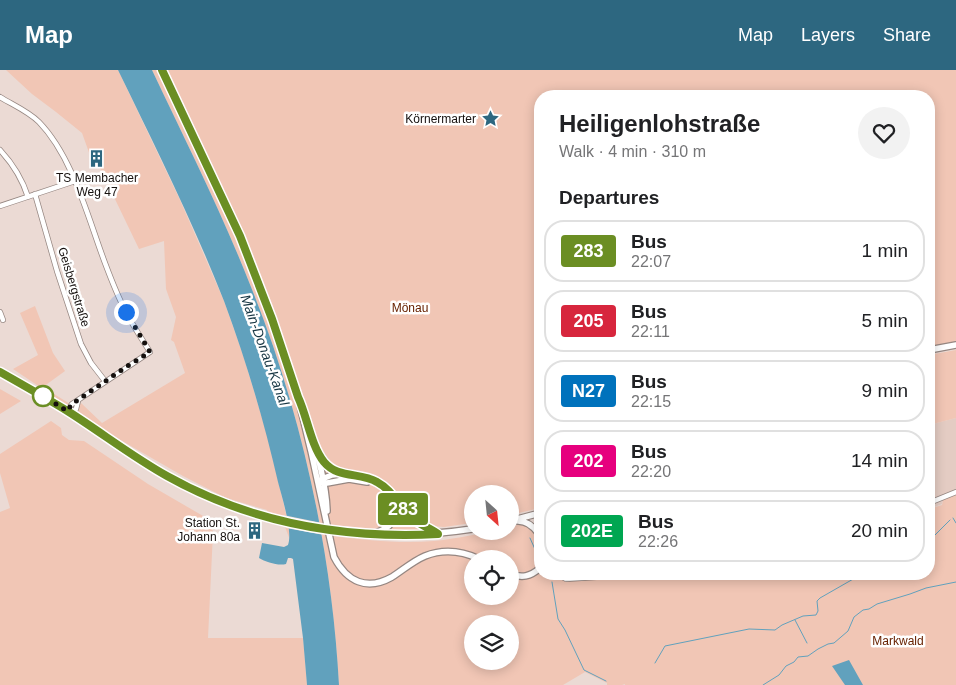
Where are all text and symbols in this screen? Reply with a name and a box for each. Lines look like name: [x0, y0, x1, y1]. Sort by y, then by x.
text: Map: [25, 21, 73, 48]
text: Map: [738, 25, 773, 45]
text: Layers: [801, 25, 855, 45]
text: Share: [883, 25, 931, 45]
button: heart: [858, 107, 910, 159]
place icon: Körnermarter: [480, 109, 500, 129]
text: Heiligenlohstraße: [559, 110, 760, 137]
place label: Körnermarter: [405, 112, 476, 126]
text: Walk · 4 min · 310 m: [559, 143, 706, 160]
building icon: TS Membacher Weg 47: [87, 149, 107, 169]
place label: TS Membacher Weg 47: [56, 171, 138, 199]
text: Departures: [559, 187, 659, 208]
text: Bus: [631, 231, 667, 252]
text: 1 min: [862, 240, 908, 261]
text: 283: [573, 241, 604, 261]
street label: Geisbergstraße: [55, 245, 93, 329]
text: 22:07: [631, 253, 671, 270]
water label: Main-Donau-Kanal: [238, 292, 293, 408]
your location: [114, 300, 139, 325]
park label: Mönau: [392, 301, 428, 315]
text: Bus: [631, 301, 667, 322]
text: 5 min: [862, 310, 908, 331]
text: 205: [573, 311, 604, 331]
text: 22:11: [631, 323, 670, 340]
text: Bus: [631, 371, 667, 392]
text: 9 min: [862, 380, 908, 401]
text: N27: [572, 381, 605, 401]
unlabelled marker: [32, 385, 54, 407]
text: 22:15: [631, 393, 671, 410]
text: Bus: [631, 441, 667, 462]
text: 14 min: [851, 450, 908, 471]
text: 202: [573, 451, 604, 471]
text: 22:20: [631, 463, 671, 480]
north arrow: [464, 485, 519, 540]
map controls: [464, 485, 519, 670]
line badge: 283: [374, 493, 432, 525]
text: 283: [388, 499, 418, 519]
text: Bus: [638, 511, 674, 532]
place label: Station St. Johann 80a: [177, 516, 240, 544]
building icon: Station St. Johann 80a: [244, 520, 264, 540]
text: 20 min: [851, 520, 908, 541]
text: 202E: [571, 521, 613, 541]
text: 22:26: [638, 533, 678, 550]
button: locate: [464, 550, 519, 605]
button: layers: [464, 615, 519, 670]
park label: Markwald: [872, 634, 924, 648]

